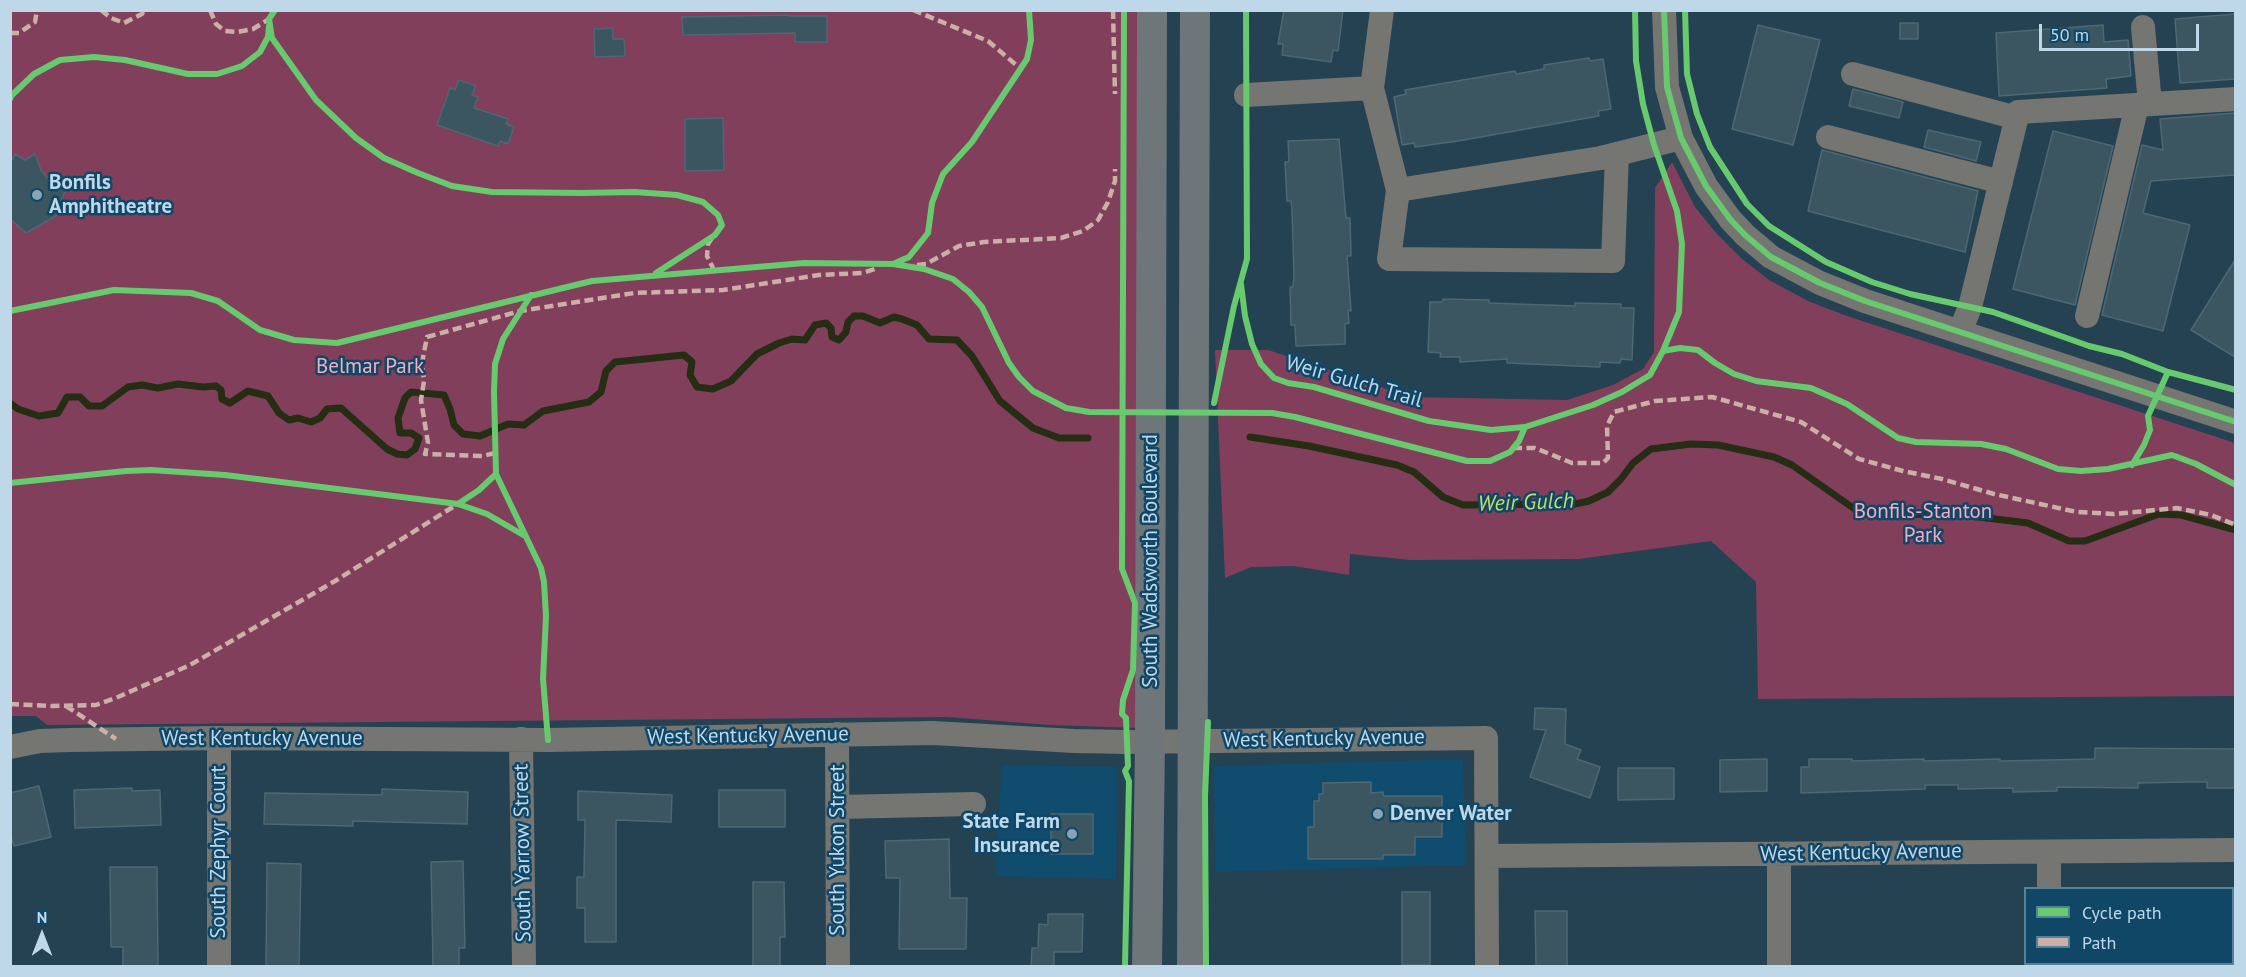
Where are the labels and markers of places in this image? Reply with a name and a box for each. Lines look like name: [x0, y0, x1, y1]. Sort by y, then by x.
place label: Bonfils Amphitheatre: [49, 170, 172, 220]
marker: Bonfils Amphitheatre: [30, 188, 44, 202]
place label: Denver Water: [1390, 801, 1512, 827]
marker: Denver Water: [1371, 807, 1385, 821]
place label: State Farm Insurance: [963, 809, 1060, 859]
marker: State Farm Insurance: [1065, 827, 1079, 841]

